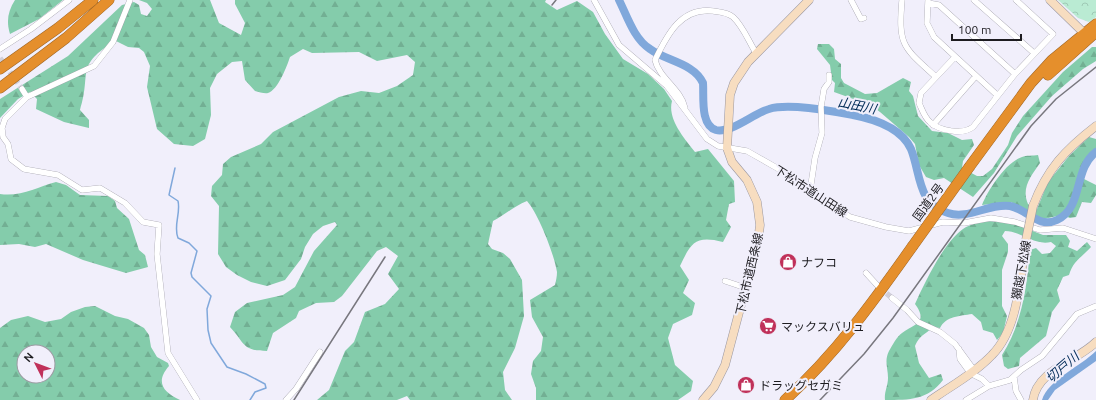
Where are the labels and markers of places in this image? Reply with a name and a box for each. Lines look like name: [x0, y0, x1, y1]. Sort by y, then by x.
shop icon: ナフコ: [778, 252, 798, 272]
place label: ナフコ: [801, 256, 837, 269]
supermarket icon: マックスバリュ: [758, 316, 778, 336]
place label: マックスバリュ: [781, 320, 865, 333]
shop icon: ドラッグセガミ: [736, 375, 756, 395]
place label: ドラッグセガミ: [759, 379, 843, 392]

